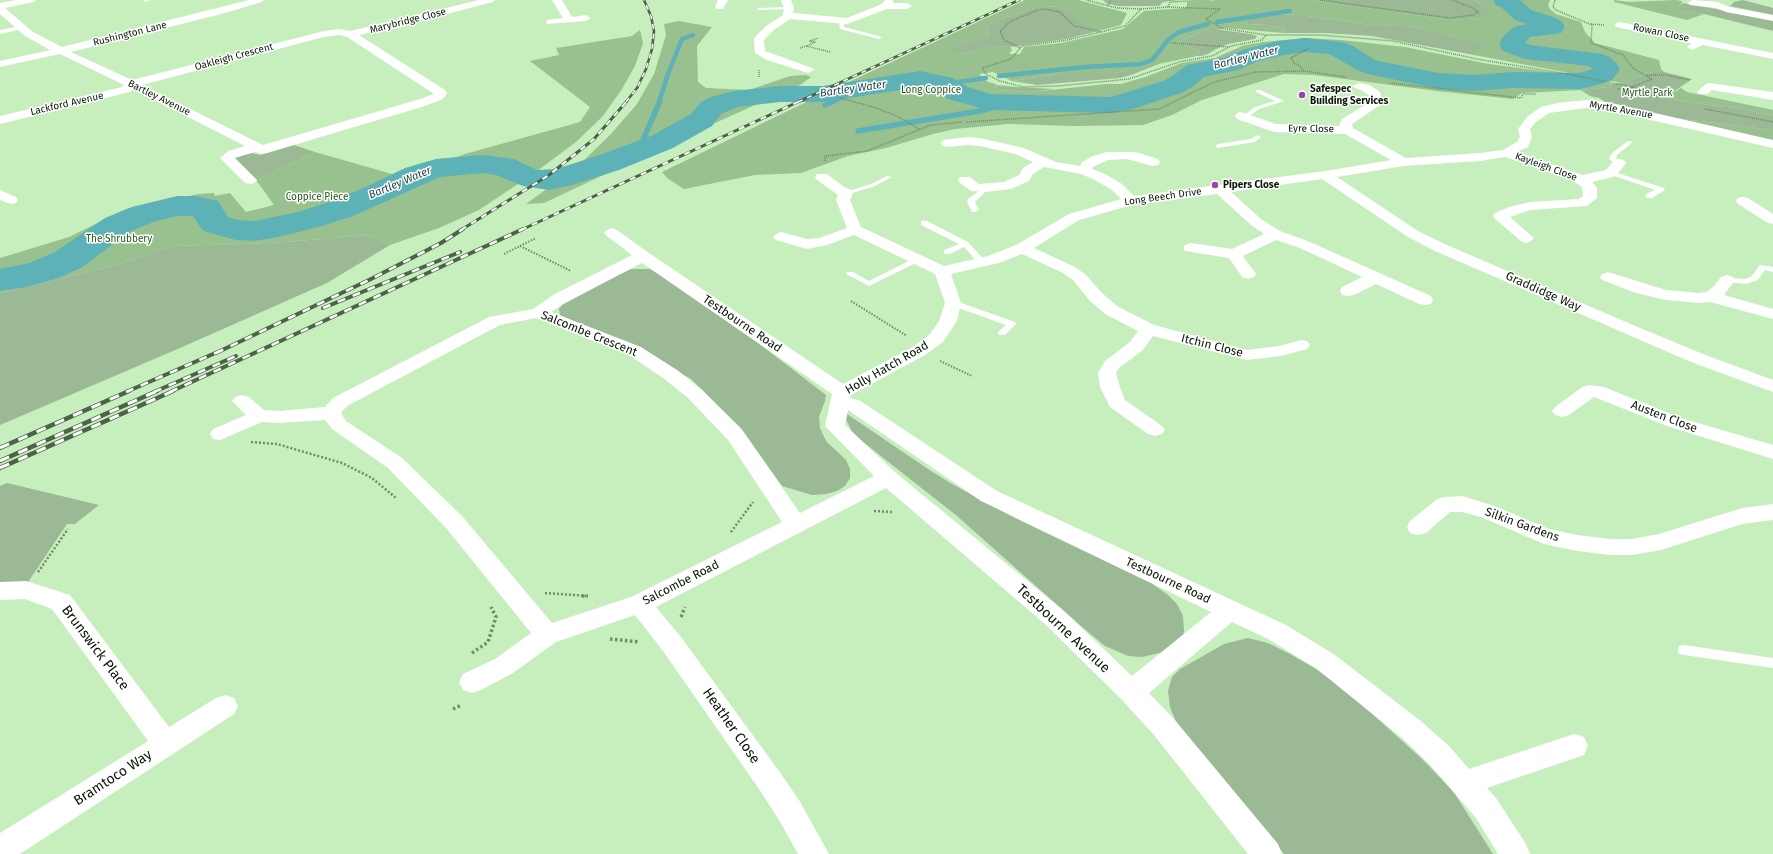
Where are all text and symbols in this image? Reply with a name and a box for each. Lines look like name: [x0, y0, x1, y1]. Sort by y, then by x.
street label: Marybridge Close: [369, 6, 447, 36]
street label: Rushington Lane: [92, 19, 168, 49]
street label: Rowan Close: [1632, 21, 1690, 45]
street label: Oakleigh Crescent: [193, 41, 275, 73]
water label: Bartley Water: [1212, 44, 1280, 72]
street label: Bartley Avenue: [126, 78, 192, 118]
water label: Bartley Water: [819, 78, 887, 100]
place label: Safespec Building Services: [1310, 83, 1388, 106]
park label: Long Coppice: [901, 84, 961, 96]
park label: Myrtle Park: [1622, 87, 1672, 99]
street label: Lackford Avenue: [29, 90, 105, 118]
marker: Safespec Building Services: [1297, 90, 1307, 100]
street label: Myrtle Avenue: [1588, 99, 1654, 121]
street label: Eyre Close: [1288, 123, 1334, 135]
street label: Kayleigh Close: [1513, 150, 1579, 184]
water label: Bartley Water: [367, 164, 433, 202]
place label: Pipers Close: [1223, 179, 1279, 191]
marker: Pipers Close: [1210, 180, 1220, 190]
street label: Long Beech Drive: [1124, 186, 1202, 208]
park label: Coppice Piece: [286, 191, 348, 203]
park label: The Shrubbery: [86, 233, 152, 245]
street label: Graddidge Way: [1503, 269, 1583, 315]
street label: Testbourne Road: [700, 292, 784, 356]
street label: Salcombe Crescent: [539, 308, 639, 360]
street label: Itchin Close: [1180, 331, 1244, 361]
street label: Holly Hatch Road: [843, 338, 931, 398]
street label: Austen Close: [1629, 398, 1699, 436]
street label: Silkin Gardens: [1483, 505, 1561, 545]
street label: Testbourne Road: [1123, 555, 1213, 607]
street label: Salcombe Road: [640, 558, 722, 608]
street label: Testbourne Avenue: [1013, 581, 1113, 677]
street label: Brunswick Place: [58, 602, 132, 694]
street label: Heather Close: [699, 685, 763, 767]
street label: Bramtoco Way: [71, 747, 155, 809]

